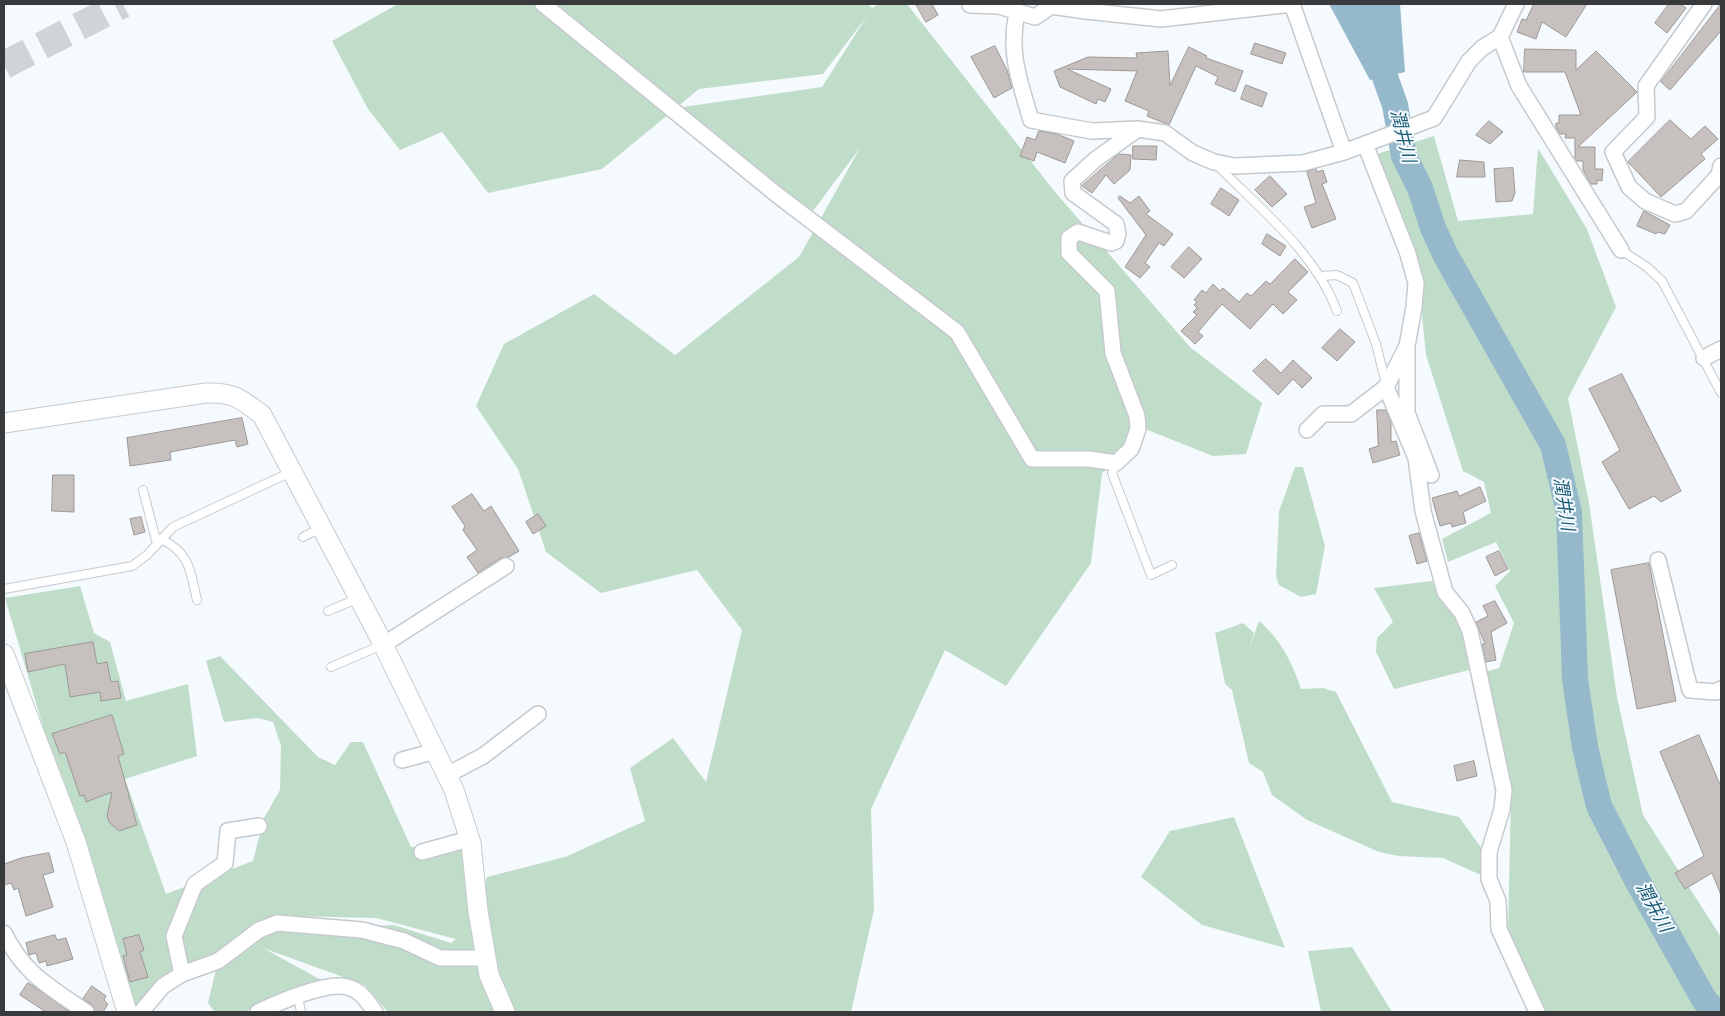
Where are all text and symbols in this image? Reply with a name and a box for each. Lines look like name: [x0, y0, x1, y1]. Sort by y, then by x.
water label: 潤井川: [1386, 107, 1420, 165]
water label: 潤井川: [1549, 476, 1579, 532]
water label: 潤井川: [1631, 878, 1677, 936]

